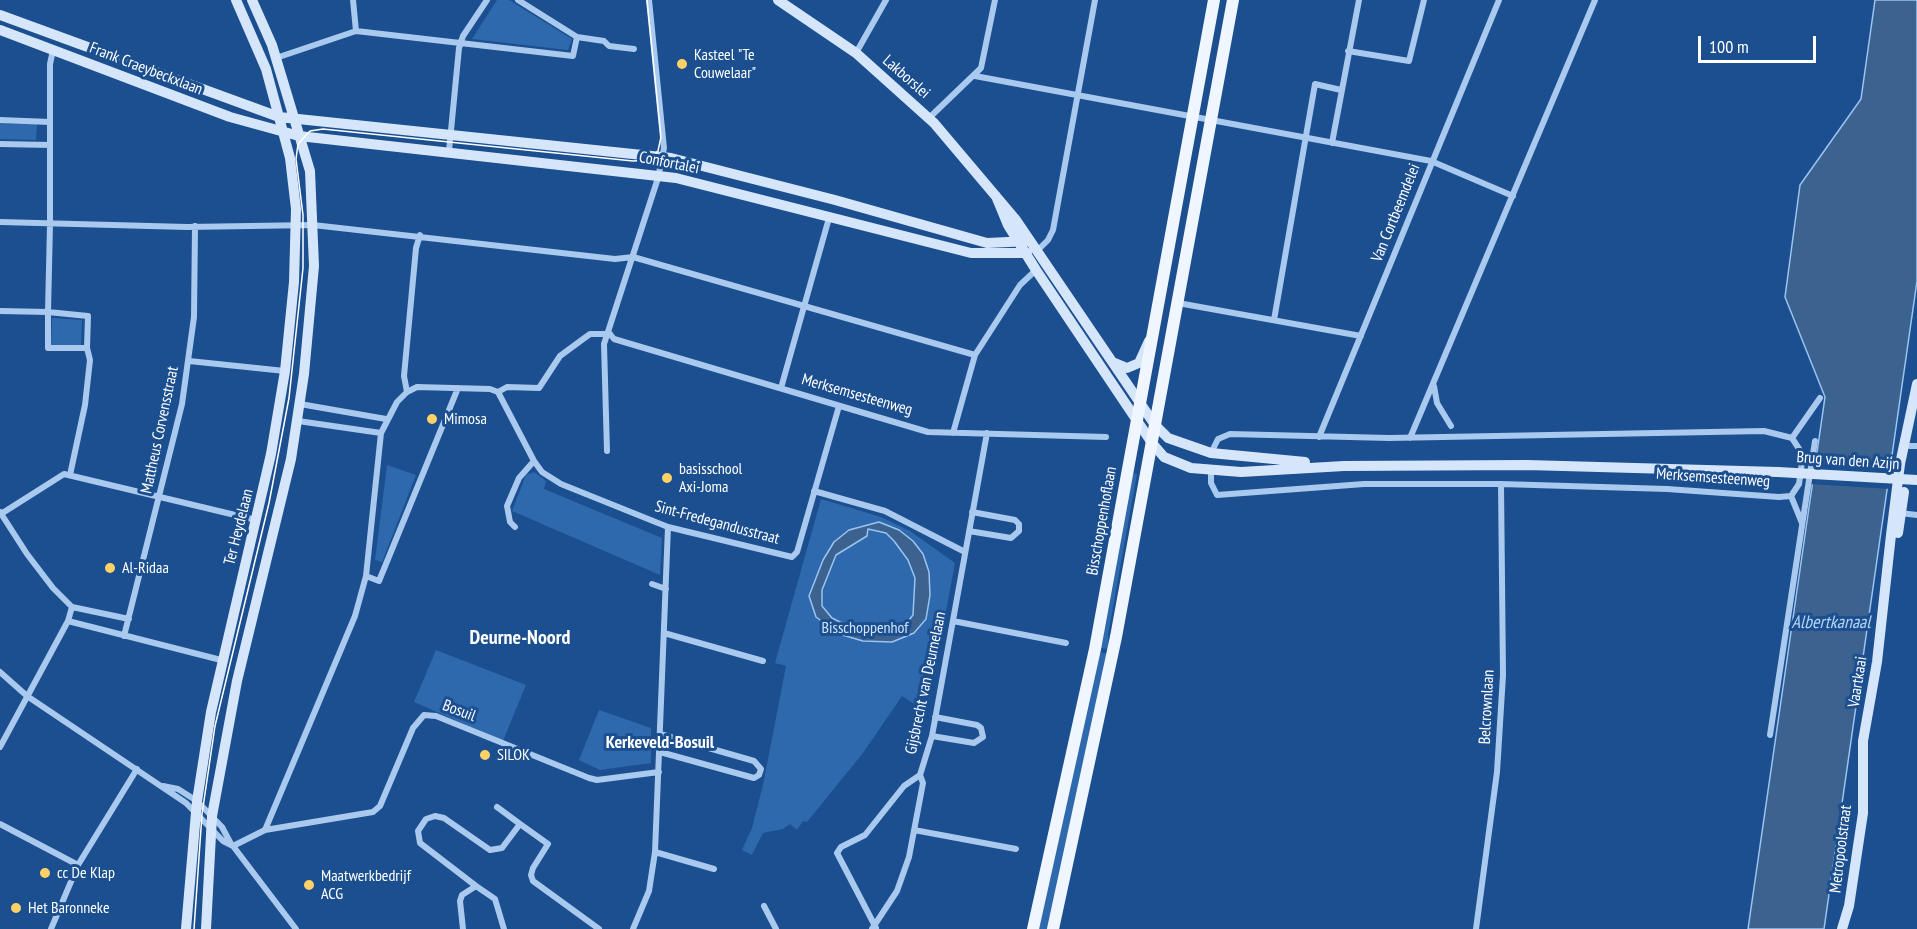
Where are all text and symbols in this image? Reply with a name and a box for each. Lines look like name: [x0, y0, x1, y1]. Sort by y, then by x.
scale bar: [1701, 24, 1820, 62]
text: 100 m: [1709, 35, 1749, 58]
street label: Frank Craeybeckxlaan: [87, 39, 205, 99]
place label: Kasteel "Te Couwelaar": [694, 45, 756, 83]
street label: Lakborslei: [878, 51, 934, 103]
marker: Kasteel "Te Couwelaar": [675, 57, 689, 71]
street label: Confortalei: [637, 148, 701, 178]
street label: Van Cortbeemdelei: [1368, 161, 1424, 265]
street label: Mattheus Corvensstraat: [137, 365, 183, 495]
street label: Merksemsesteenweg: [799, 370, 915, 420]
place label: Mimosa: [444, 409, 487, 429]
marker: Mimosa: [425, 412, 439, 426]
street label: Brug van den Azijn: [1796, 448, 1900, 474]
place label: basisschool Axi-Joma: [679, 459, 742, 497]
street label: Merksemsesteenweg: [1655, 464, 1771, 492]
street label: Bisschoppenhoflaan: [1083, 465, 1121, 577]
marker: basisschool Axi-Joma: [660, 471, 674, 485]
street label: Ter Heydelaan: [220, 487, 258, 567]
street label: Sint-Fredegandusstraat: [653, 497, 781, 549]
place label: Al-Ridaa: [122, 558, 169, 578]
marker: Al-Ridaa: [103, 561, 117, 575]
street label: Gijsbrecht van Deurnelaan: [902, 610, 950, 756]
water label: Albertkanaal: [1792, 612, 1870, 634]
park label: Bisschoppenhof: [822, 618, 908, 638]
district label: Deurne-Noord: [470, 626, 570, 650]
street label: Vaartkaai: [1845, 655, 1871, 709]
street label: Belcrownlaan: [1475, 669, 1499, 745]
street label: Bosuil: [440, 696, 478, 726]
district label: Kerkeveld-Bosuil: [606, 732, 714, 754]
place label: SILOK: [497, 745, 530, 765]
marker: SILOK: [478, 748, 492, 762]
street label: Metropoolstraat: [1826, 804, 1856, 894]
place label: cc De Klap: [57, 863, 115, 883]
marker: cc De Klap: [38, 866, 52, 880]
place label: Maatwerkbedrijf ACG: [321, 866, 411, 904]
marker: Maatwerkbedrijf ACG: [302, 878, 316, 892]
place label: Het Baronneke: [28, 898, 110, 918]
marker: Het Baronneke: [9, 901, 23, 915]

